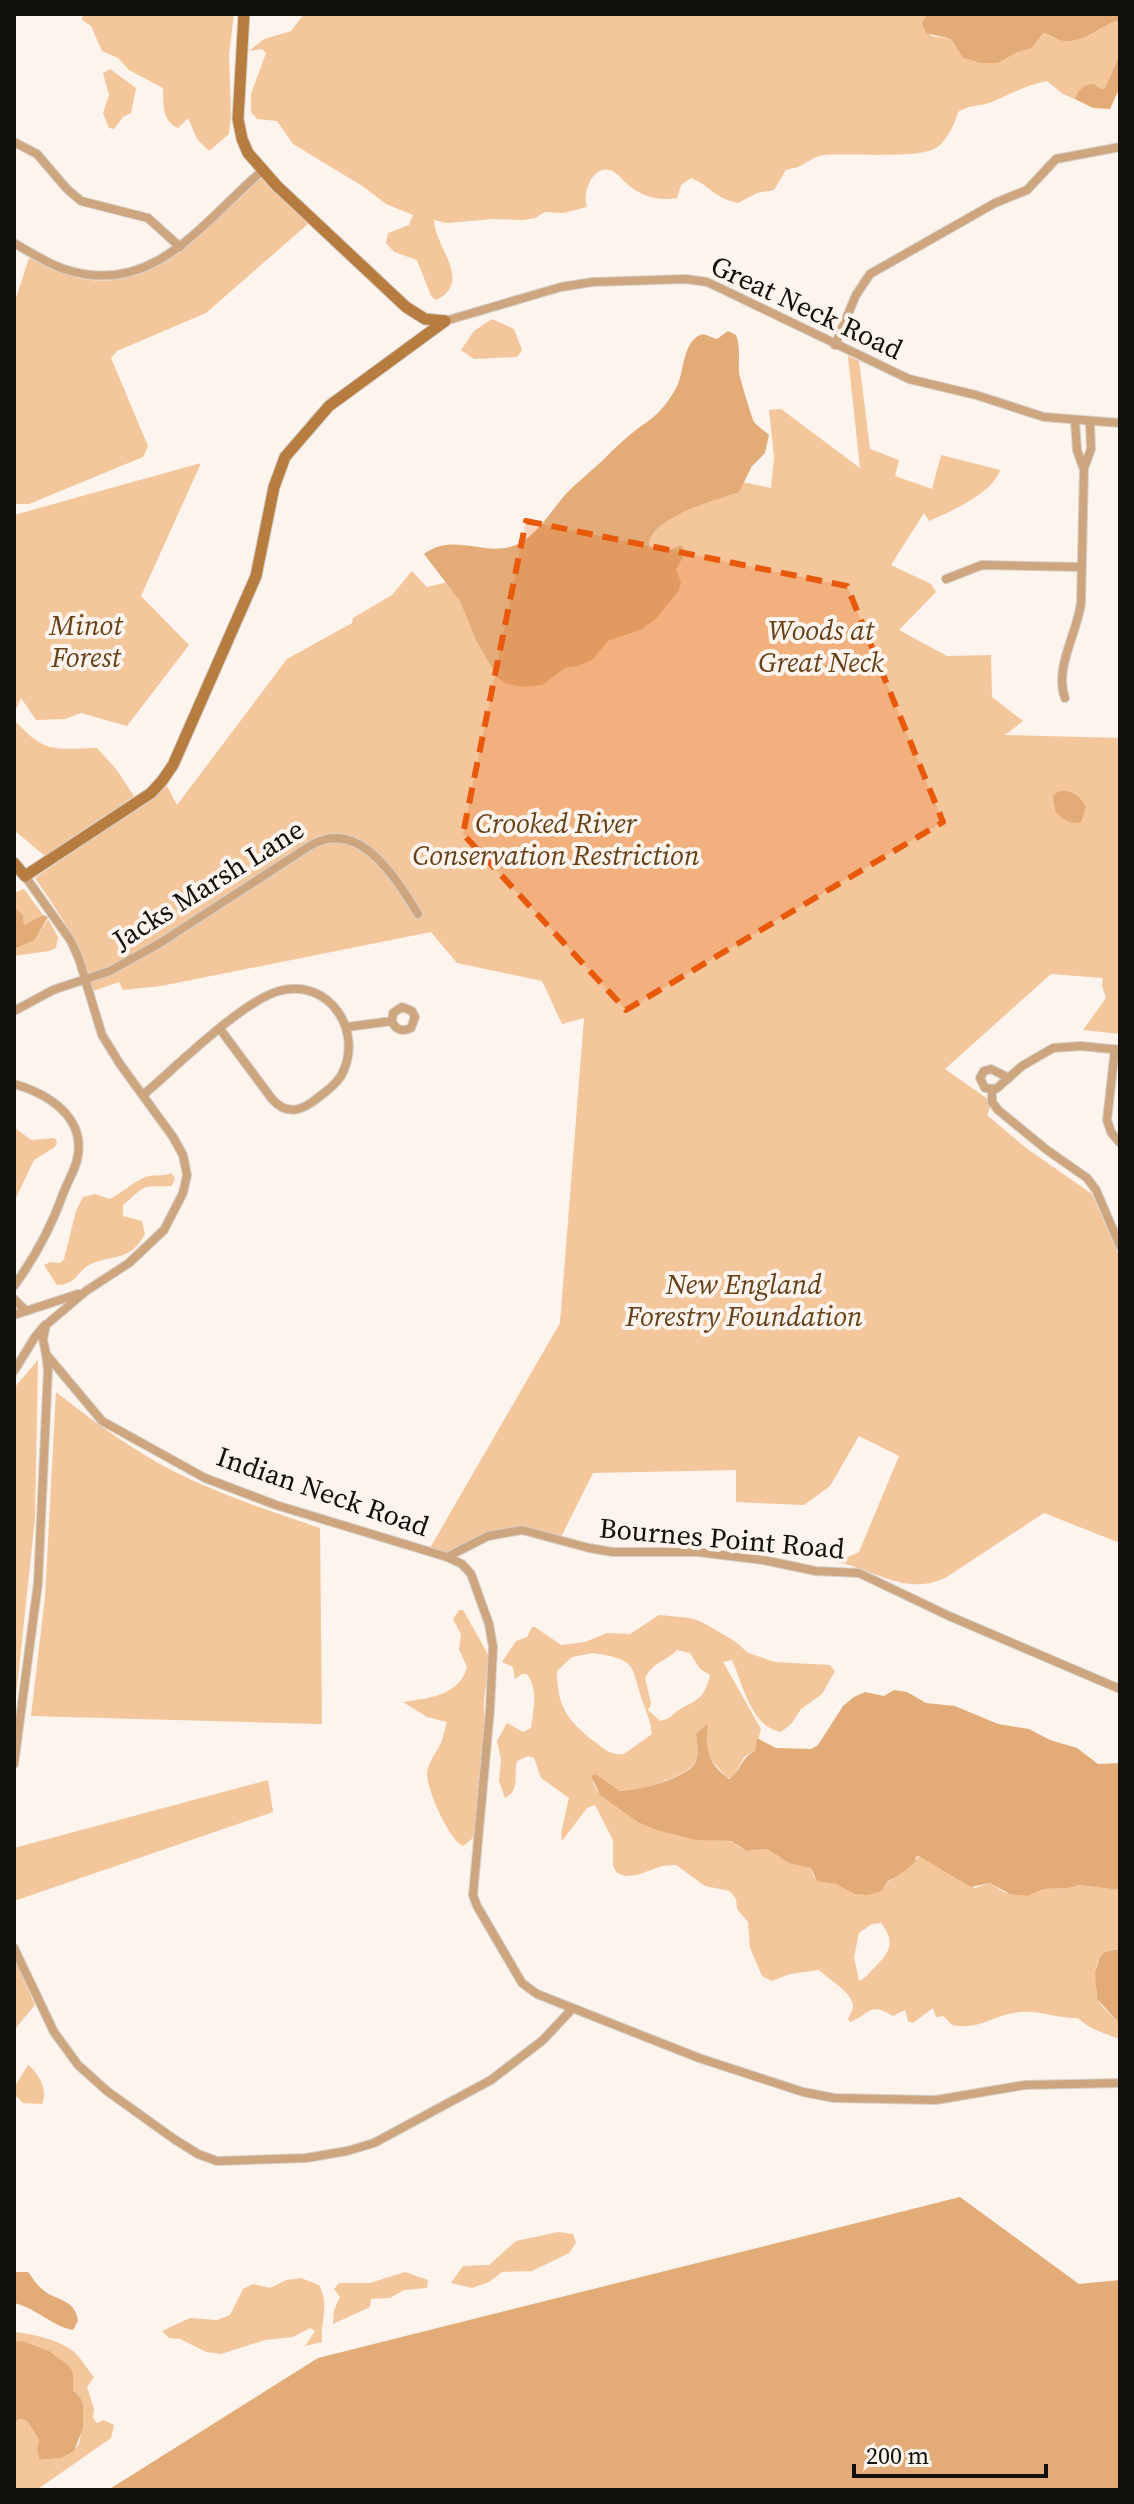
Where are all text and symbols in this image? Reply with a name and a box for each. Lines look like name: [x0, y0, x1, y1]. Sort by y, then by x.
street label: Great Neck Road: [705, 246, 909, 368]
park label: Minot Forest: [49, 606, 124, 676]
park label: Woods at Great Neck: [758, 611, 885, 681]
park label: Crooked River Conservation Restriction: [413, 804, 700, 874]
street label: Jacks Marsh Lane: [104, 810, 311, 959]
park label: New England Forestry Foundation: [624, 1265, 863, 1335]
street label: Indian Neck Road: [212, 1437, 434, 1545]
street label: Bournes Point Road: [598, 1508, 846, 1568]
scale bar: [854, 2428, 1046, 2478]
text: 200 m: [866, 2439, 929, 2472]

